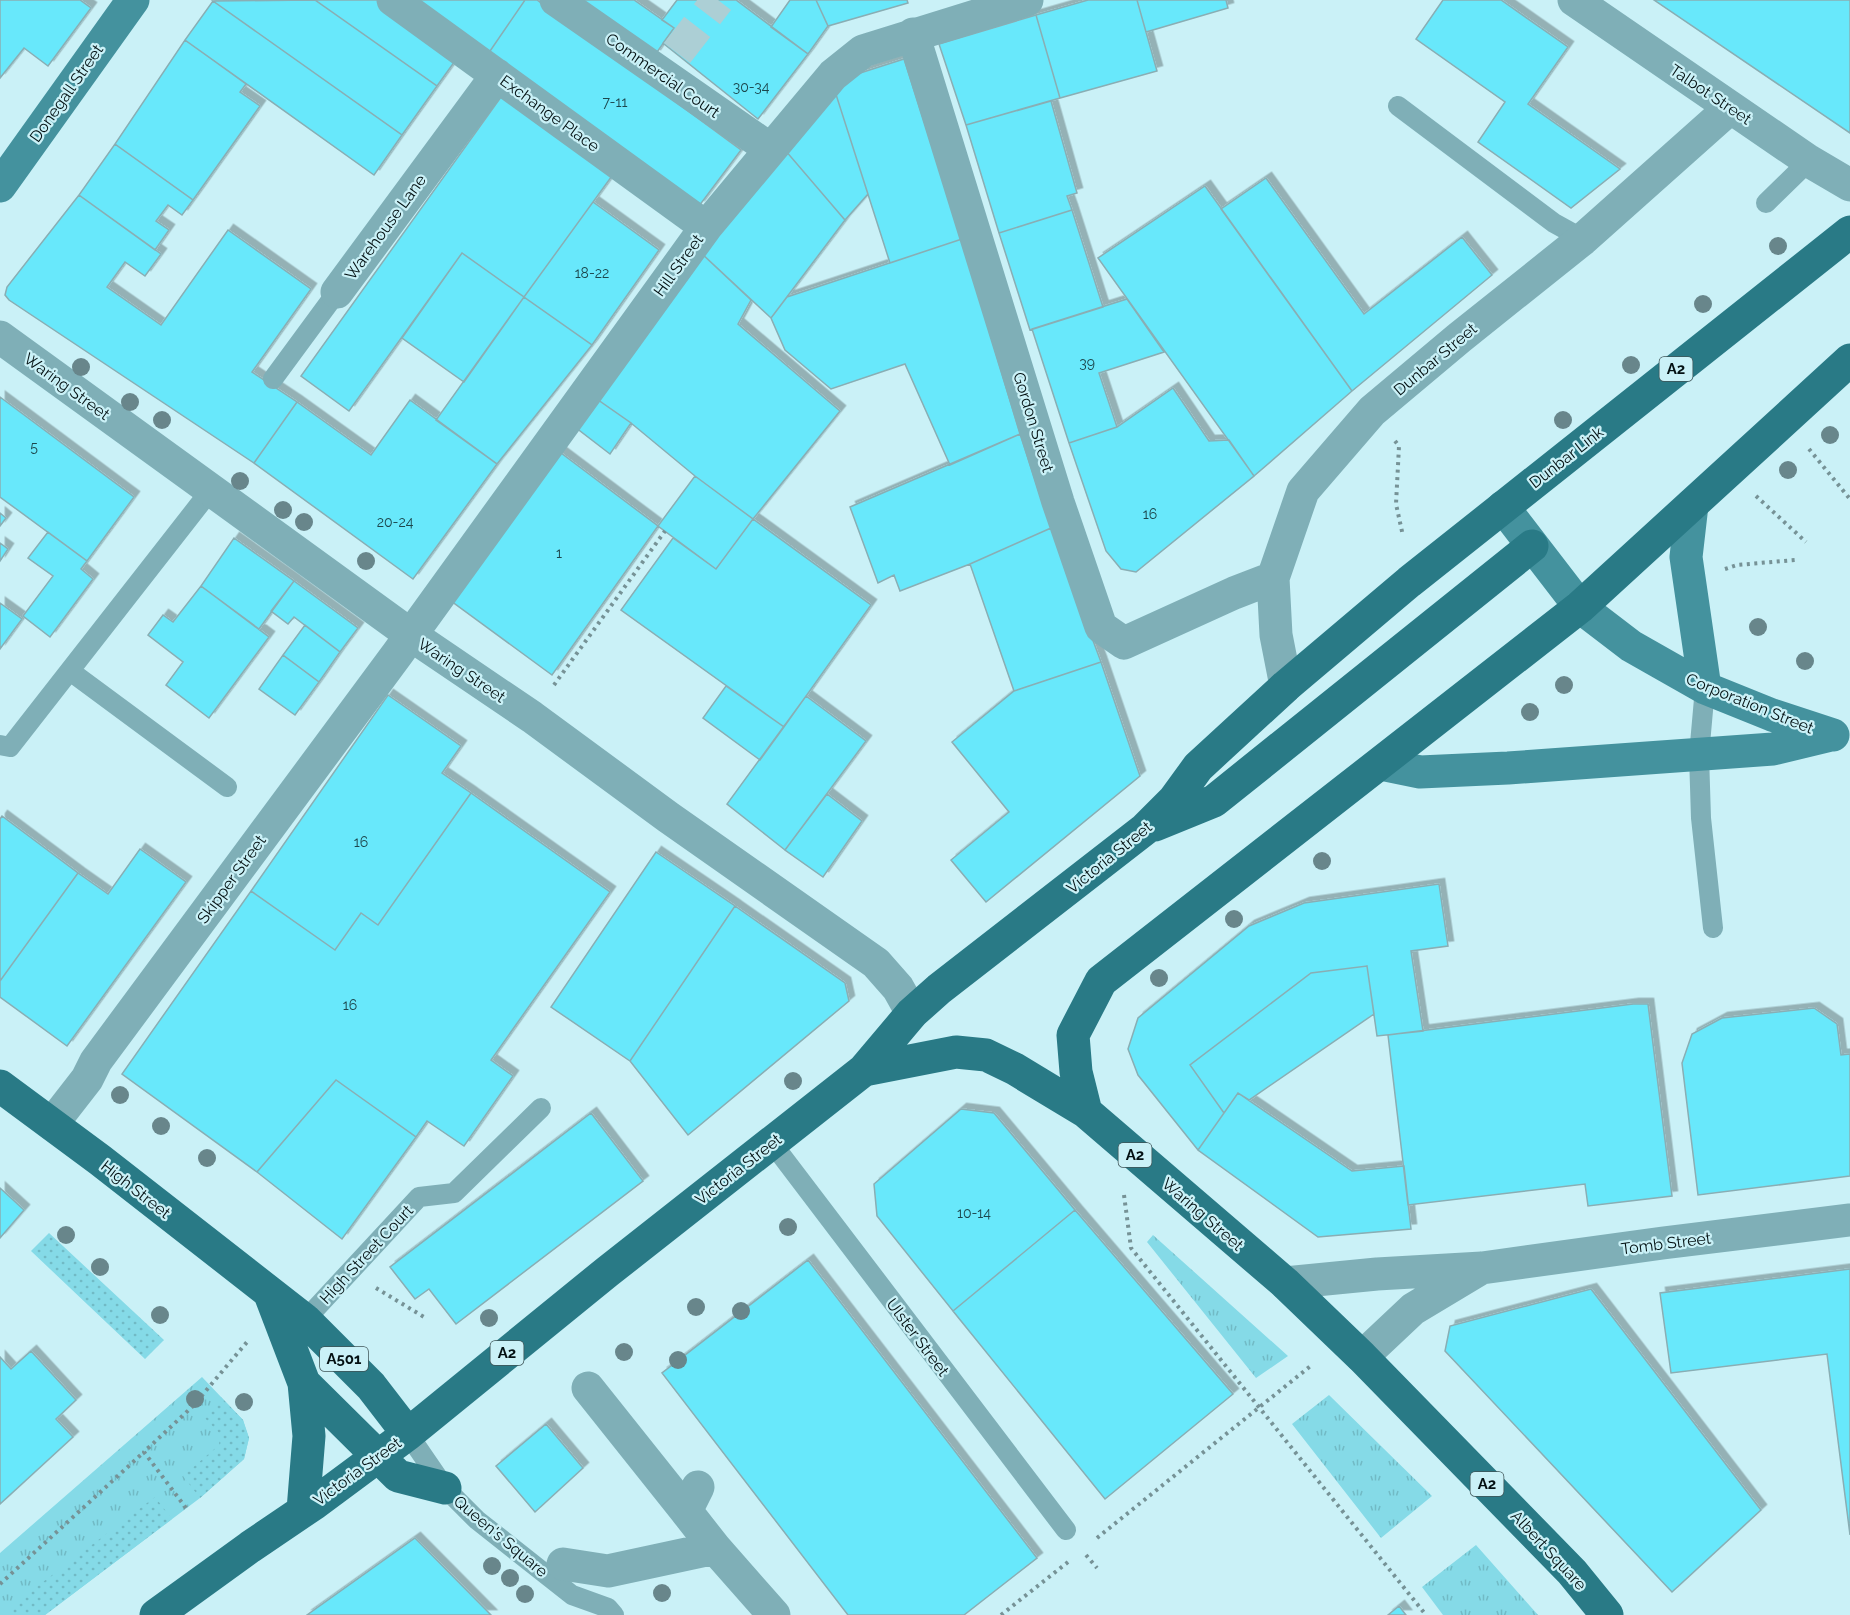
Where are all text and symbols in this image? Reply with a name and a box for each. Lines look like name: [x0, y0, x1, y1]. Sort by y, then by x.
street label: Commercial Court: [602, 29, 724, 122]
street label: Donegall Street: [26, 40, 108, 146]
street label: Talbot Street: [1666, 60, 1756, 129]
street label: Exchange Place: [496, 71, 603, 156]
house number: 30-34: [733, 79, 770, 95]
house number: 7-11: [603, 94, 627, 110]
street label: Warehouse Lane: [341, 171, 430, 284]
street label: Hill Street: [650, 230, 708, 300]
house number: 18-22: [575, 265, 609, 281]
street label: Dunbar Street: [1390, 319, 1481, 400]
street label: Waring Street: [20, 349, 114, 424]
house number: 39: [1079, 355, 1095, 371]
road number: A2: [1660, 357, 1692, 381]
street label: Gordon Street: [1009, 370, 1058, 475]
street label: Dunbar Link: [1525, 422, 1608, 492]
house number: 5: [30, 439, 38, 455]
house number: 16: [1143, 506, 1157, 522]
house number: 20-24: [377, 514, 414, 530]
house number: 1: [556, 545, 562, 561]
street label: Waring Street: [414, 634, 510, 707]
street label: Corporation Street: [1683, 669, 1817, 738]
street label: Victoria Street: [1063, 817, 1156, 898]
street label: Skipper Street: [193, 831, 270, 927]
house number: 16: [354, 834, 368, 850]
house number: 16: [343, 997, 357, 1013]
street label: Victoria Street: [691, 1129, 786, 1209]
road number: A2: [1118, 1143, 1152, 1167]
street label: High Street: [97, 1156, 175, 1223]
street label: Waring Street: [1158, 1174, 1248, 1255]
street label: High Street Court: [316, 1201, 417, 1308]
house number: 10-14: [957, 1205, 991, 1221]
street label: Tomb Street: [1620, 1228, 1713, 1258]
street label: Ulster Street: [882, 1295, 953, 1380]
road number: A2: [490, 1341, 524, 1365]
road number: A501: [320, 1347, 368, 1371]
street label: Victoria Street: [310, 1433, 406, 1510]
road number: A2: [1470, 1472, 1504, 1496]
street label: Queen's Square: [450, 1492, 552, 1581]
street label: Albert Square: [1507, 1507, 1590, 1594]

